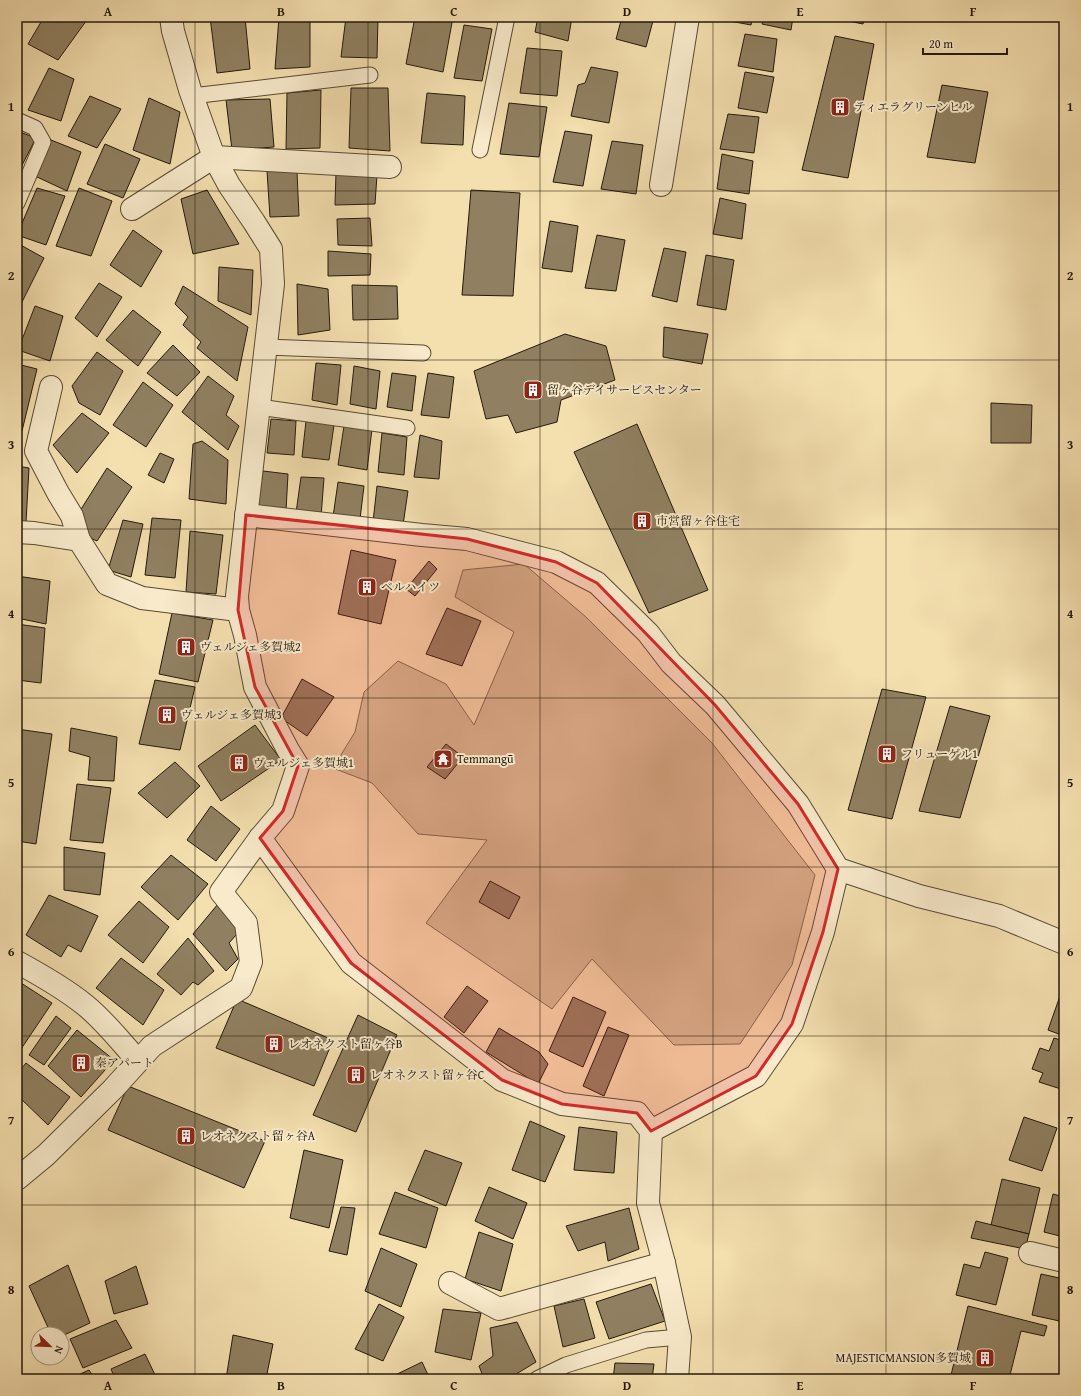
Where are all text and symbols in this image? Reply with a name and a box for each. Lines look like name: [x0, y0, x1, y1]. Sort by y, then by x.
text: A: [104, 2, 113, 21]
text: B: [277, 2, 285, 21]
text: C: [450, 2, 458, 21]
text: D: [623, 2, 631, 21]
text: E: [797, 2, 804, 21]
text: F: [970, 2, 977, 21]
scale bar: [923, 30, 1007, 56]
text: 20 m: [929, 35, 953, 52]
building icon: ティエラグリーンヒル: [829, 96, 851, 118]
text: 1: [8, 97, 14, 116]
text: 1: [1067, 97, 1073, 116]
place label: ティエラグリーンヒル: [854, 98, 973, 115]
text: 2: [8, 266, 15, 285]
text: 2: [1067, 266, 1074, 285]
building icon: 留ヶ谷デイサービスセンター: [522, 379, 544, 401]
place label: 留ヶ谷デイサービスセンター: [547, 381, 702, 398]
text: 3: [8, 435, 14, 454]
text: 3: [1067, 435, 1073, 454]
building icon: 市営留ヶ谷住宅: [631, 510, 653, 532]
place label: 市営留ヶ谷住宅: [656, 512, 740, 529]
building icon: ベルハイツ: [356, 576, 378, 598]
place label: ベルハイツ: [381, 578, 440, 595]
text: 4: [8, 604, 15, 623]
text: 4: [1067, 604, 1074, 623]
building icon: ヴェルジェ多賀城2: [175, 636, 197, 658]
place label: ヴェルジェ多賀城2: [200, 638, 301, 655]
building icon: ヴェルジェ多賀城3: [156, 704, 178, 726]
place label: ヴェルジェ多賀城3: [181, 706, 282, 723]
building icon: フリューゲル1: [876, 743, 898, 765]
place label: フリューゲル1: [901, 745, 978, 762]
temple icon: Temmangū: [432, 748, 454, 770]
place label: Temmangū: [457, 750, 514, 767]
building icon: ヴェルジェ多賀城1: [228, 752, 250, 774]
place label: ヴェルジェ多賀城1: [253, 754, 354, 771]
text: 5: [8, 773, 15, 792]
text: 5: [1067, 773, 1074, 792]
text: 6: [8, 942, 15, 961]
text: 6: [1067, 942, 1074, 961]
building icon: レオネクスト留ヶ谷B: [263, 1033, 285, 1055]
place label: レオネクスト留ヶ谷B: [288, 1035, 403, 1052]
building icon: 秦アパート: [70, 1052, 92, 1074]
place label: 秦アパート: [95, 1054, 154, 1071]
building icon: レオネクスト留ヶ谷C: [345, 1064, 367, 1086]
place label: レオネクスト留ヶ谷C: [370, 1066, 485, 1083]
text: 7: [8, 1111, 15, 1130]
text: 7: [1067, 1111, 1074, 1130]
building icon: レオネクスト留ヶ谷A: [175, 1125, 197, 1147]
place label: レオネクスト留ヶ谷A: [200, 1127, 316, 1144]
text: 8: [8, 1280, 15, 1299]
text: 8: [1067, 1280, 1074, 1299]
north arrow: [30, 1326, 70, 1366]
text: N: [50, 1343, 68, 1357]
building icon: MAJESTICMANSION多賀城: [974, 1347, 996, 1369]
place label: MAJESTICMANSION多賀城: [836, 1349, 971, 1366]
text: A: [104, 1376, 113, 1395]
text: B: [277, 1376, 285, 1395]
text: C: [450, 1376, 458, 1395]
text: D: [623, 1376, 631, 1395]
text: E: [797, 1376, 804, 1395]
text: F: [970, 1376, 977, 1395]

